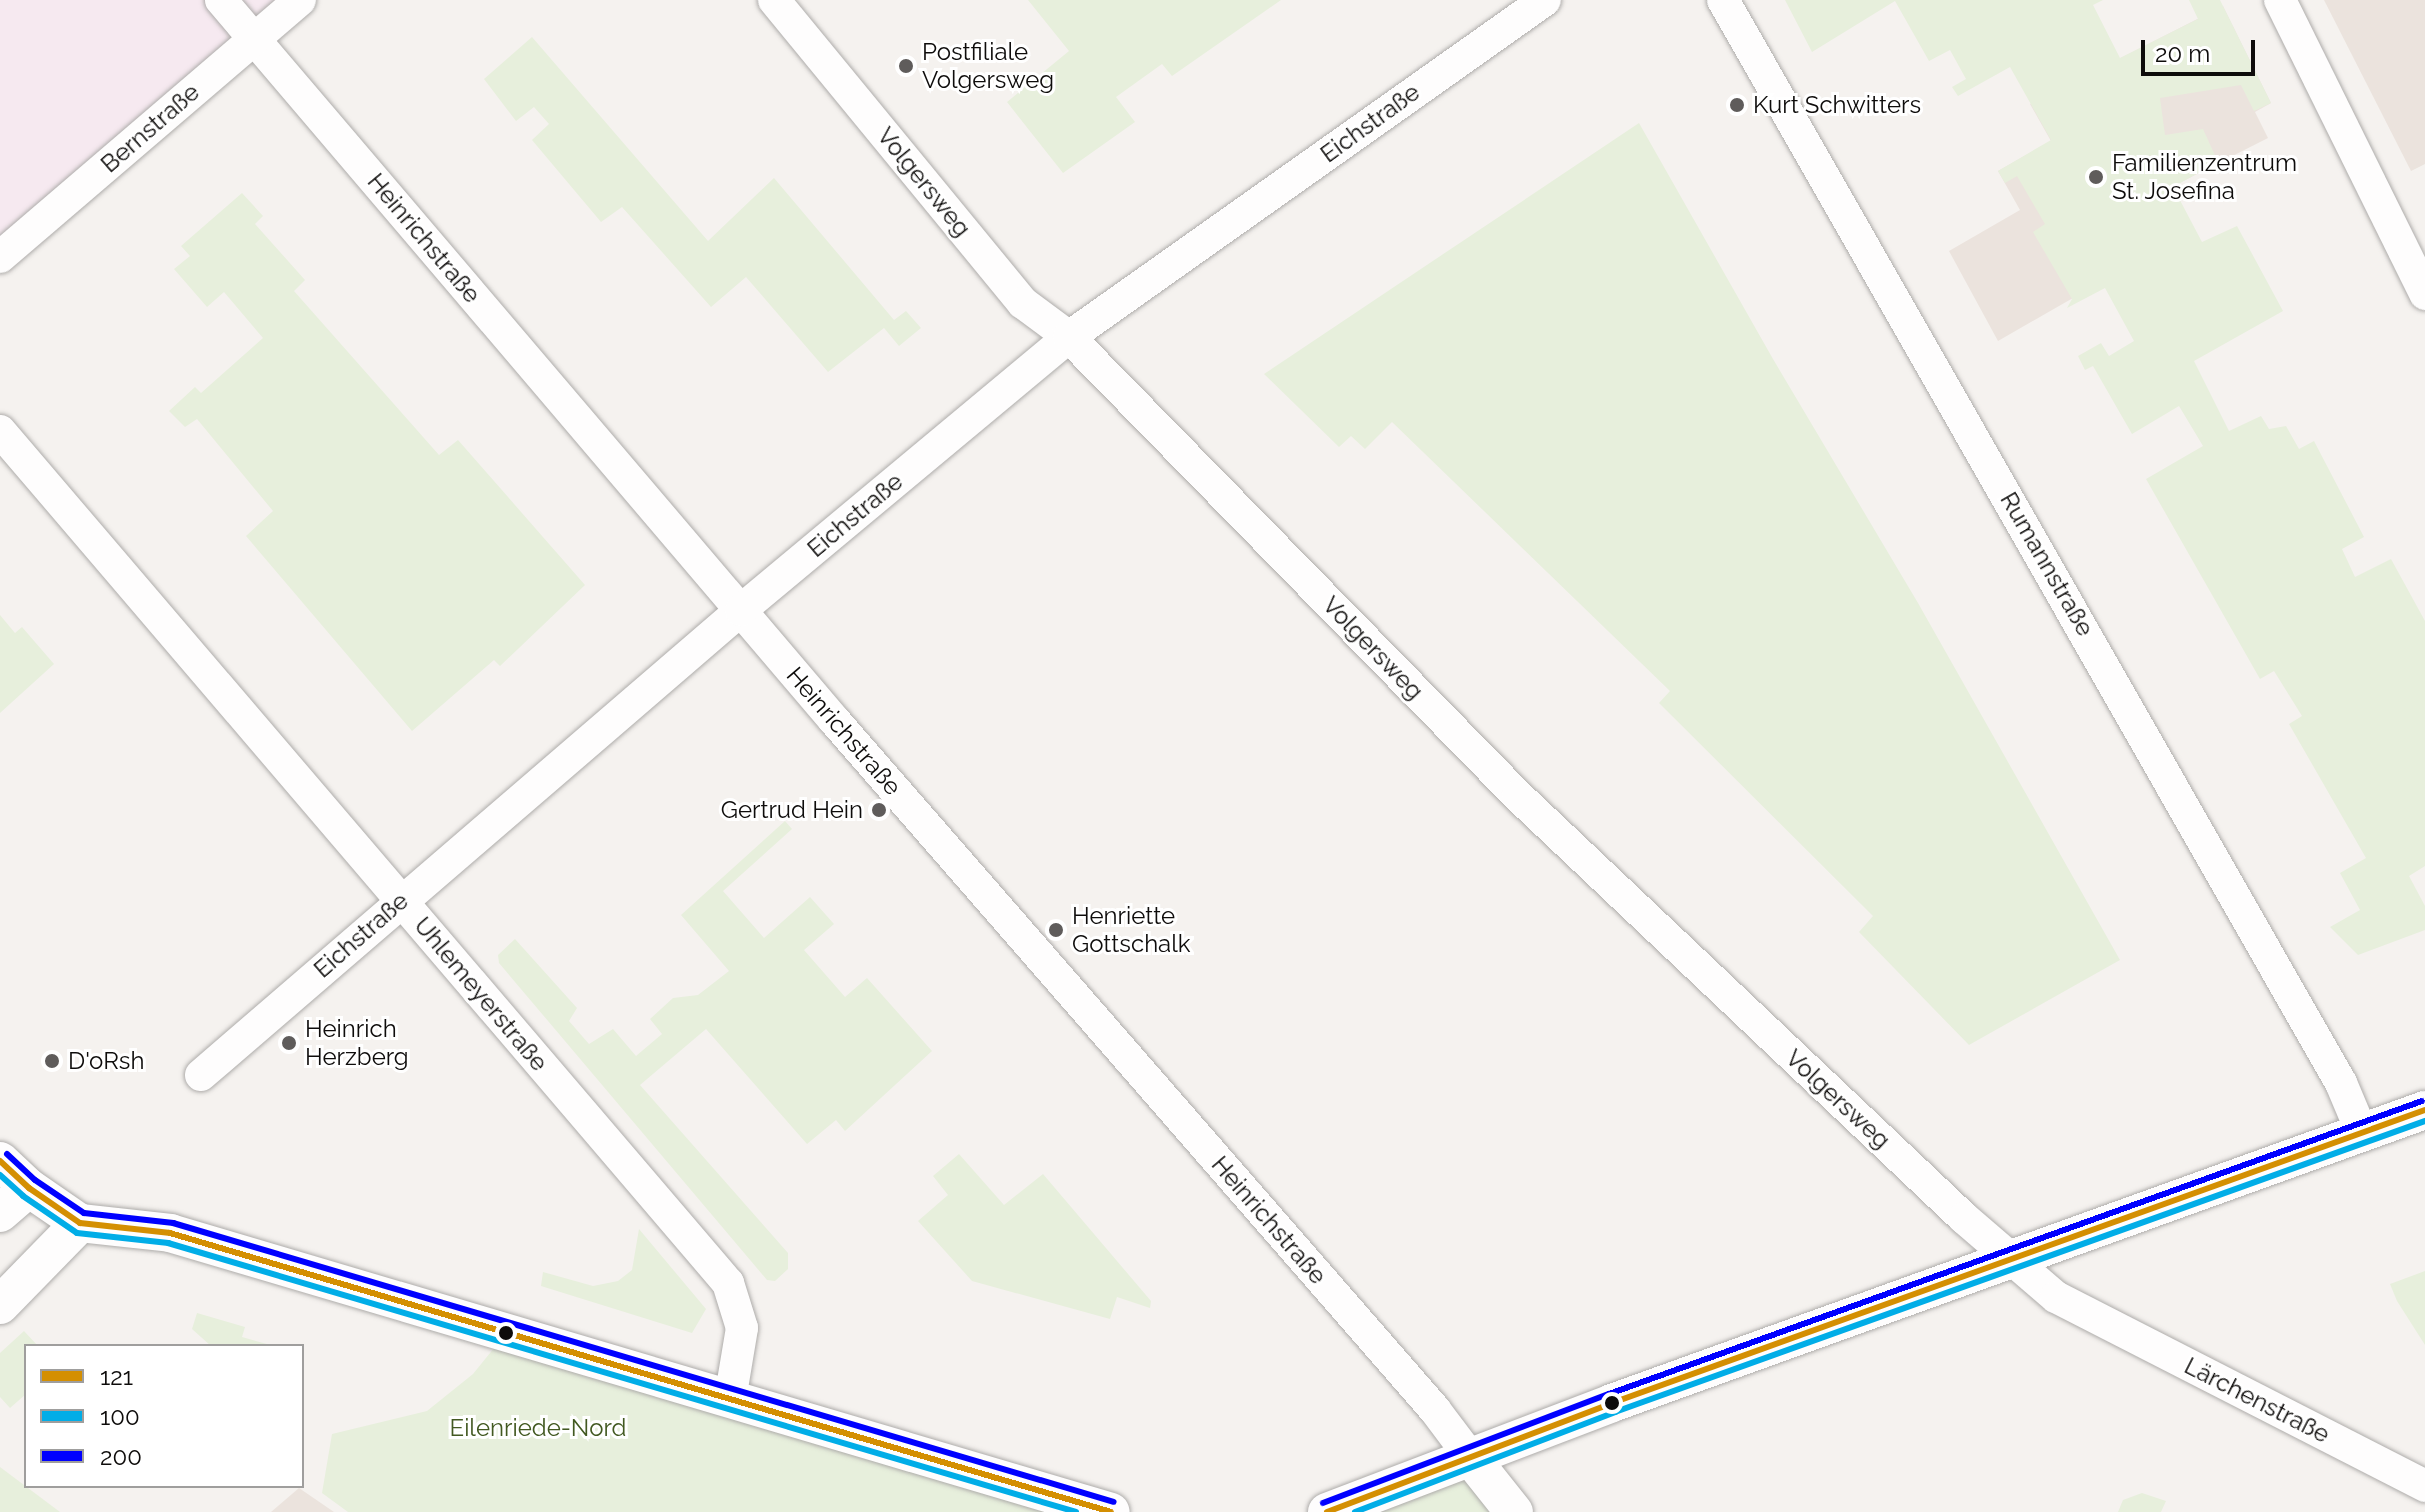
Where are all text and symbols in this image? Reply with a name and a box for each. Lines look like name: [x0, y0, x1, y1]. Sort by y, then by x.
scale bar: [2145, 24, 2259, 74]
place label: Postfiliale Volgersweg: [922, 38, 1054, 94]
text: 20 m: [2155, 39, 2210, 68]
marker: Postfiliale Volgersweg: [897, 57, 915, 75]
street label: Bernstraße: [95, 77, 205, 179]
street label: Eichstraße: [1315, 77, 1425, 169]
place label: Kurt Schwitters: [1753, 91, 1921, 119]
marker: Kurt Schwitters: [1728, 96, 1746, 114]
street label: Volgersweg: [871, 122, 977, 242]
place label: Familienzentrum St. Josefina: [2112, 149, 2297, 205]
street label: Heinrichstraße: [362, 167, 486, 309]
marker: Familienzentrum St. Josefina: [2087, 168, 2105, 186]
street label: Eichstraße: [802, 467, 908, 563]
street label: Rumannstraße: [1994, 487, 2100, 641]
street label: Volgersweg: [1317, 590, 1429, 706]
street label: Heinrichstraße: [781, 661, 907, 801]
place label: Gertrud Hein: [721, 796, 863, 824]
marker: Gertrud Hein: [870, 801, 888, 819]
street label: Eichstraße: [308, 886, 414, 984]
place label: Henriette Gottschalk: [1072, 902, 1190, 958]
street label: Uhlemeyerstraße: [408, 911, 554, 1077]
marker: Henriette Gottschalk: [1047, 921, 1065, 939]
place label: Heinrich Herzberg: [305, 1015, 409, 1071]
marker: Heinrich Herzberg: [280, 1034, 298, 1052]
street label: Volgersweg: [1780, 1043, 1896, 1155]
place label: D'oRsh: [68, 1047, 144, 1075]
marker: D'oRsh: [43, 1052, 61, 1070]
street label: Heinrichstraße: [1206, 1150, 1332, 1290]
unlabelled marker: [498, 1325, 514, 1341]
legend: [24, 1344, 304, 1488]
street label: Lärchenstraße: [2180, 1351, 2334, 1449]
text: 121: [100, 1362, 133, 1391]
unlabelled marker: [1604, 1395, 1620, 1411]
text: 100: [100, 1402, 140, 1431]
park label: Eilenriede-Nord: [450, 1414, 626, 1442]
text: 200: [100, 1442, 142, 1471]

